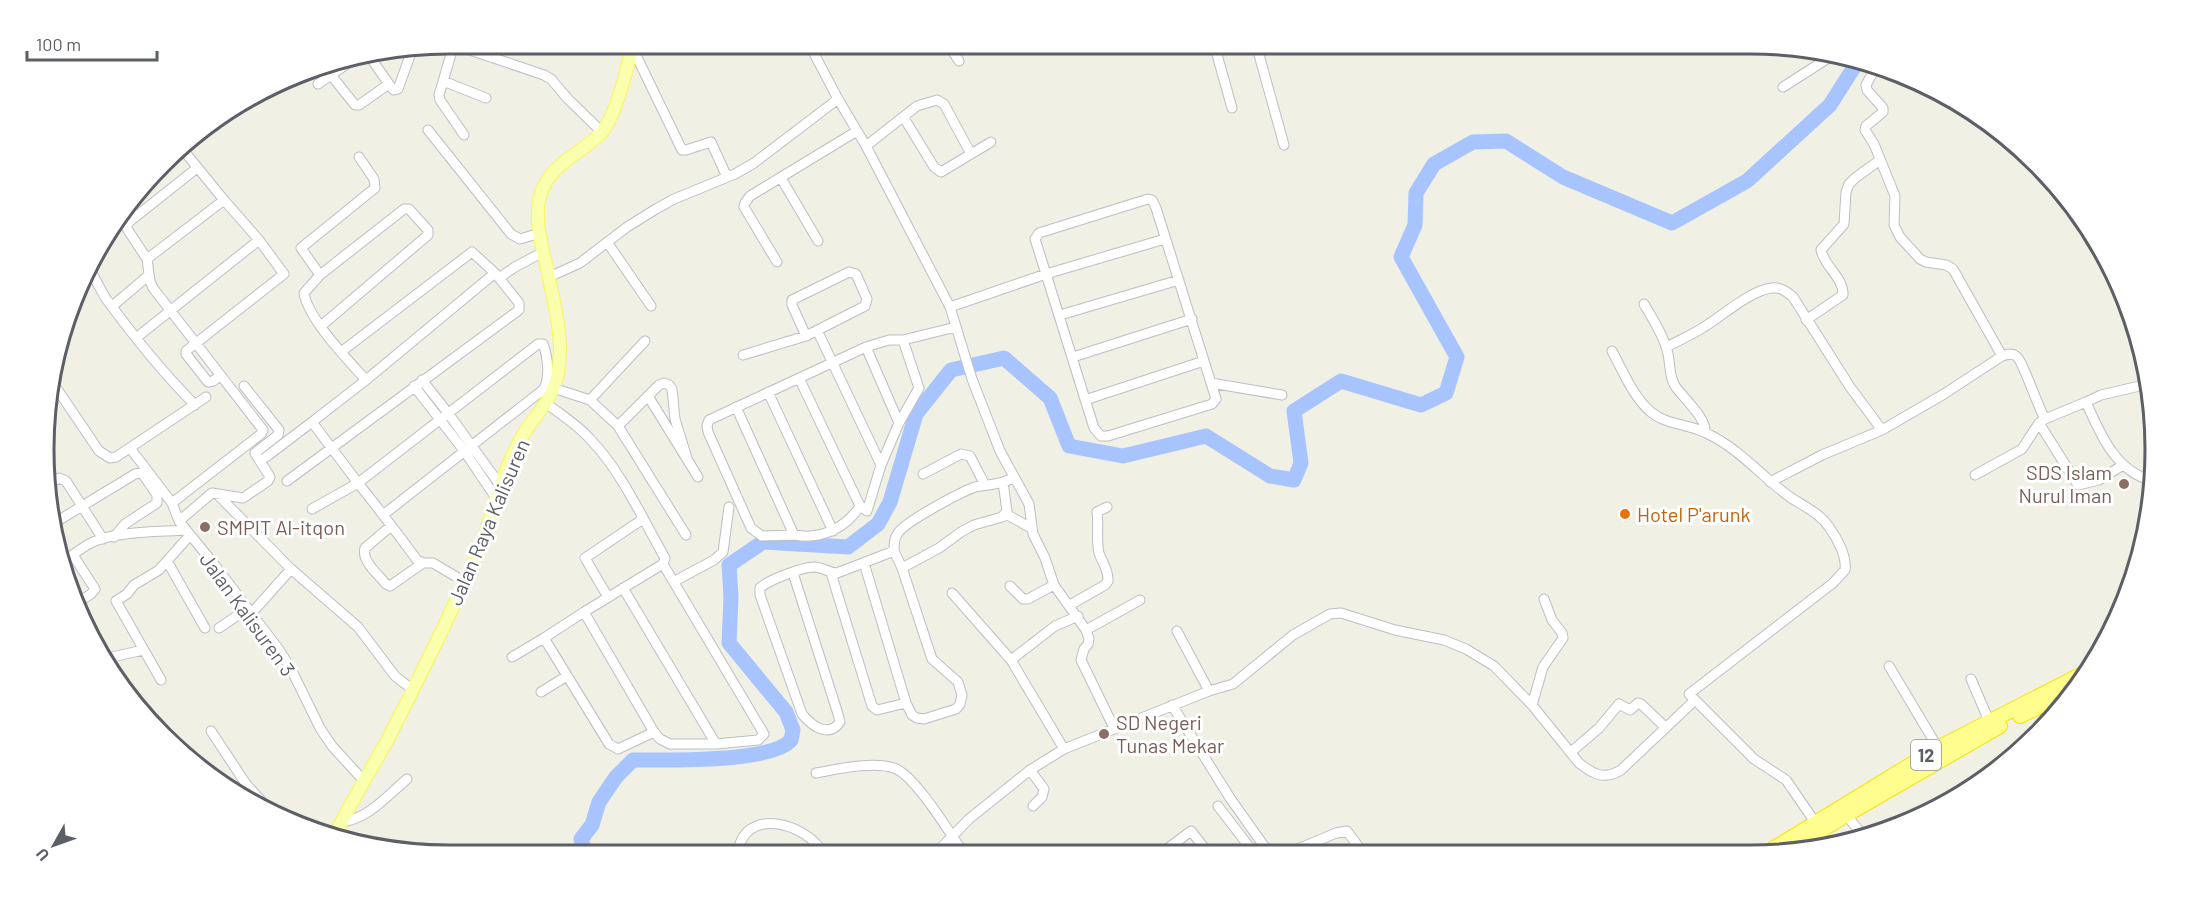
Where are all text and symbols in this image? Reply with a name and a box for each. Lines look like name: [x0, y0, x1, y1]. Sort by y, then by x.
scale bar: [27, 24, 158, 62]
text: 100 m: [36, 33, 81, 55]
street label: Jalan Raya Kalisuren: [442, 435, 534, 609]
place label: SDS Islam Nurul Iman: [2018, 460, 2112, 507]
marker: SDS Islam Nurul Iman: [2117, 477, 2131, 491]
place label: Hotel P'arunk: [1637, 502, 1750, 526]
marker: Hotel P'arunk: [1618, 507, 1632, 521]
place label: SMPIT Al-itqon: [217, 515, 345, 539]
marker: SMPIT Al-itqon: [198, 520, 212, 534]
street label: Jalan Kalisuren 3: [195, 548, 301, 680]
place label: SD Negeri Tunas Mekar: [1116, 710, 1224, 757]
marker: SD Negeri Tunas Mekar: [1097, 727, 1111, 741]
road number: 12: [1911, 740, 1941, 770]
north arrow: [24, 815, 84, 875]
text: U: [32, 845, 53, 865]

